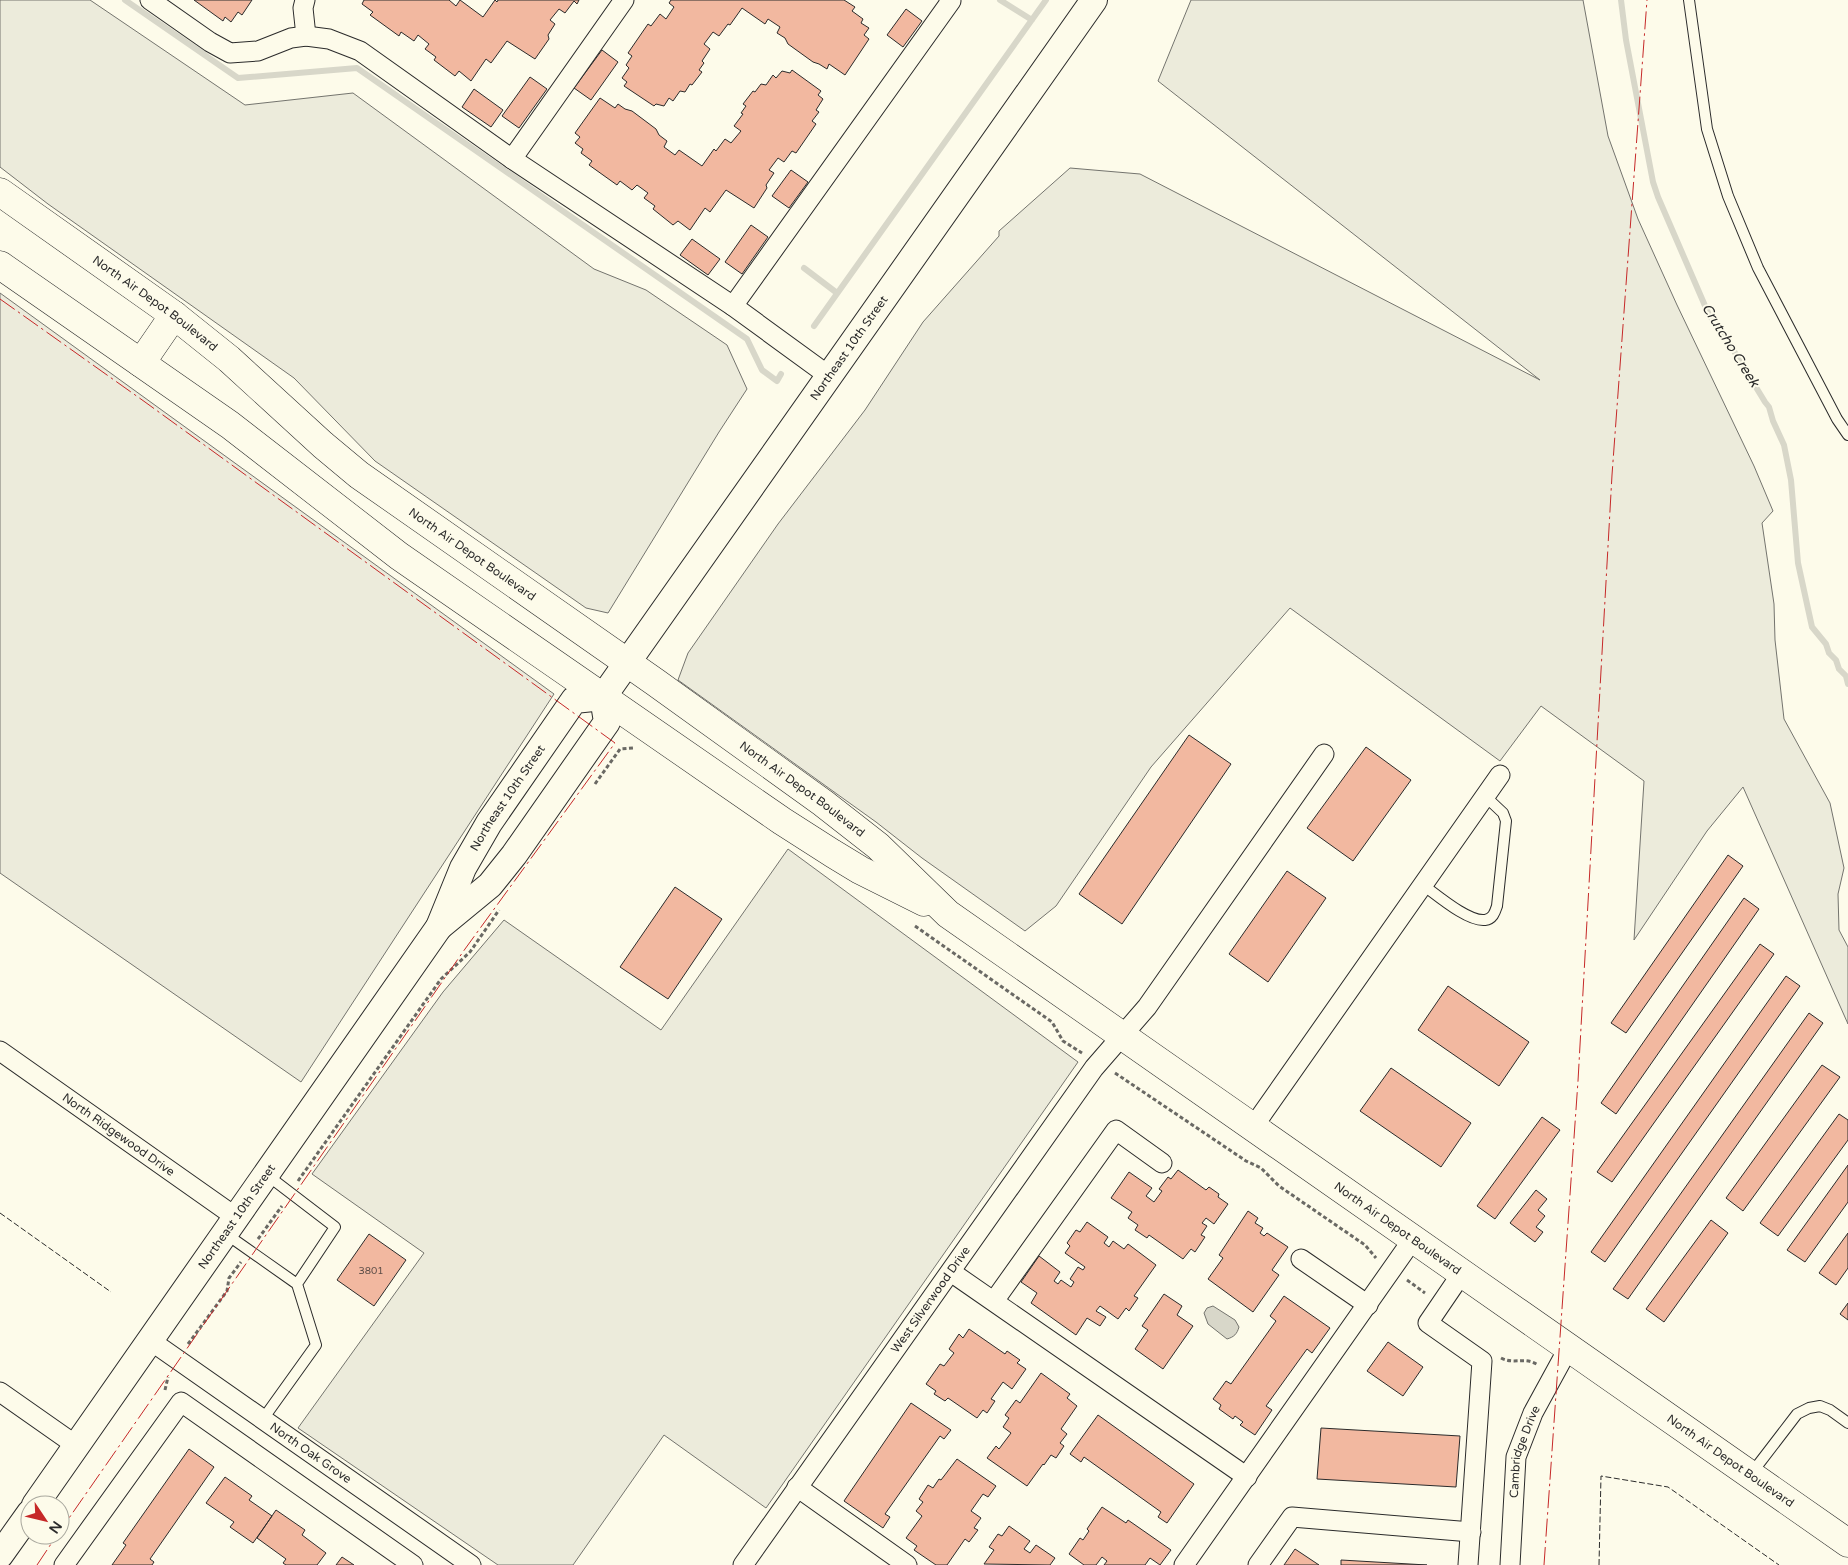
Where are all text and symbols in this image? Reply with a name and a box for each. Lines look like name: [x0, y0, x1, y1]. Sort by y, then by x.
street label: North Air Depot Boulevard: [90, 253, 220, 354]
street label: Northeast 10th Street: [807, 293, 891, 403]
water label: Crutcho Creek: [1698, 300, 1764, 391]
street label: North Air Depot Boulevard: [406, 505, 538, 603]
street label: North Air Depot Boulevard: [737, 738, 867, 840]
street label: Northeast 10th Street: [467, 742, 548, 854]
street label: North Ridgewood Drive: [60, 1090, 178, 1179]
street label: Northeast 10th Street: [195, 1161, 278, 1272]
street label: North Air Depot Boulevard: [1331, 1179, 1464, 1277]
street label: West Silverwood Drive: [888, 1243, 973, 1355]
house number: 3801: [358, 1265, 384, 1277]
street label: Cambridge Drive: [1507, 1403, 1543, 1498]
street label: North Air Depot Boulevard: [1664, 1412, 1797, 1510]
street label: North Oak Grove: [267, 1419, 354, 1486]
north arrow: [20, 1495, 70, 1545]
text: N: [45, 1518, 65, 1537]

